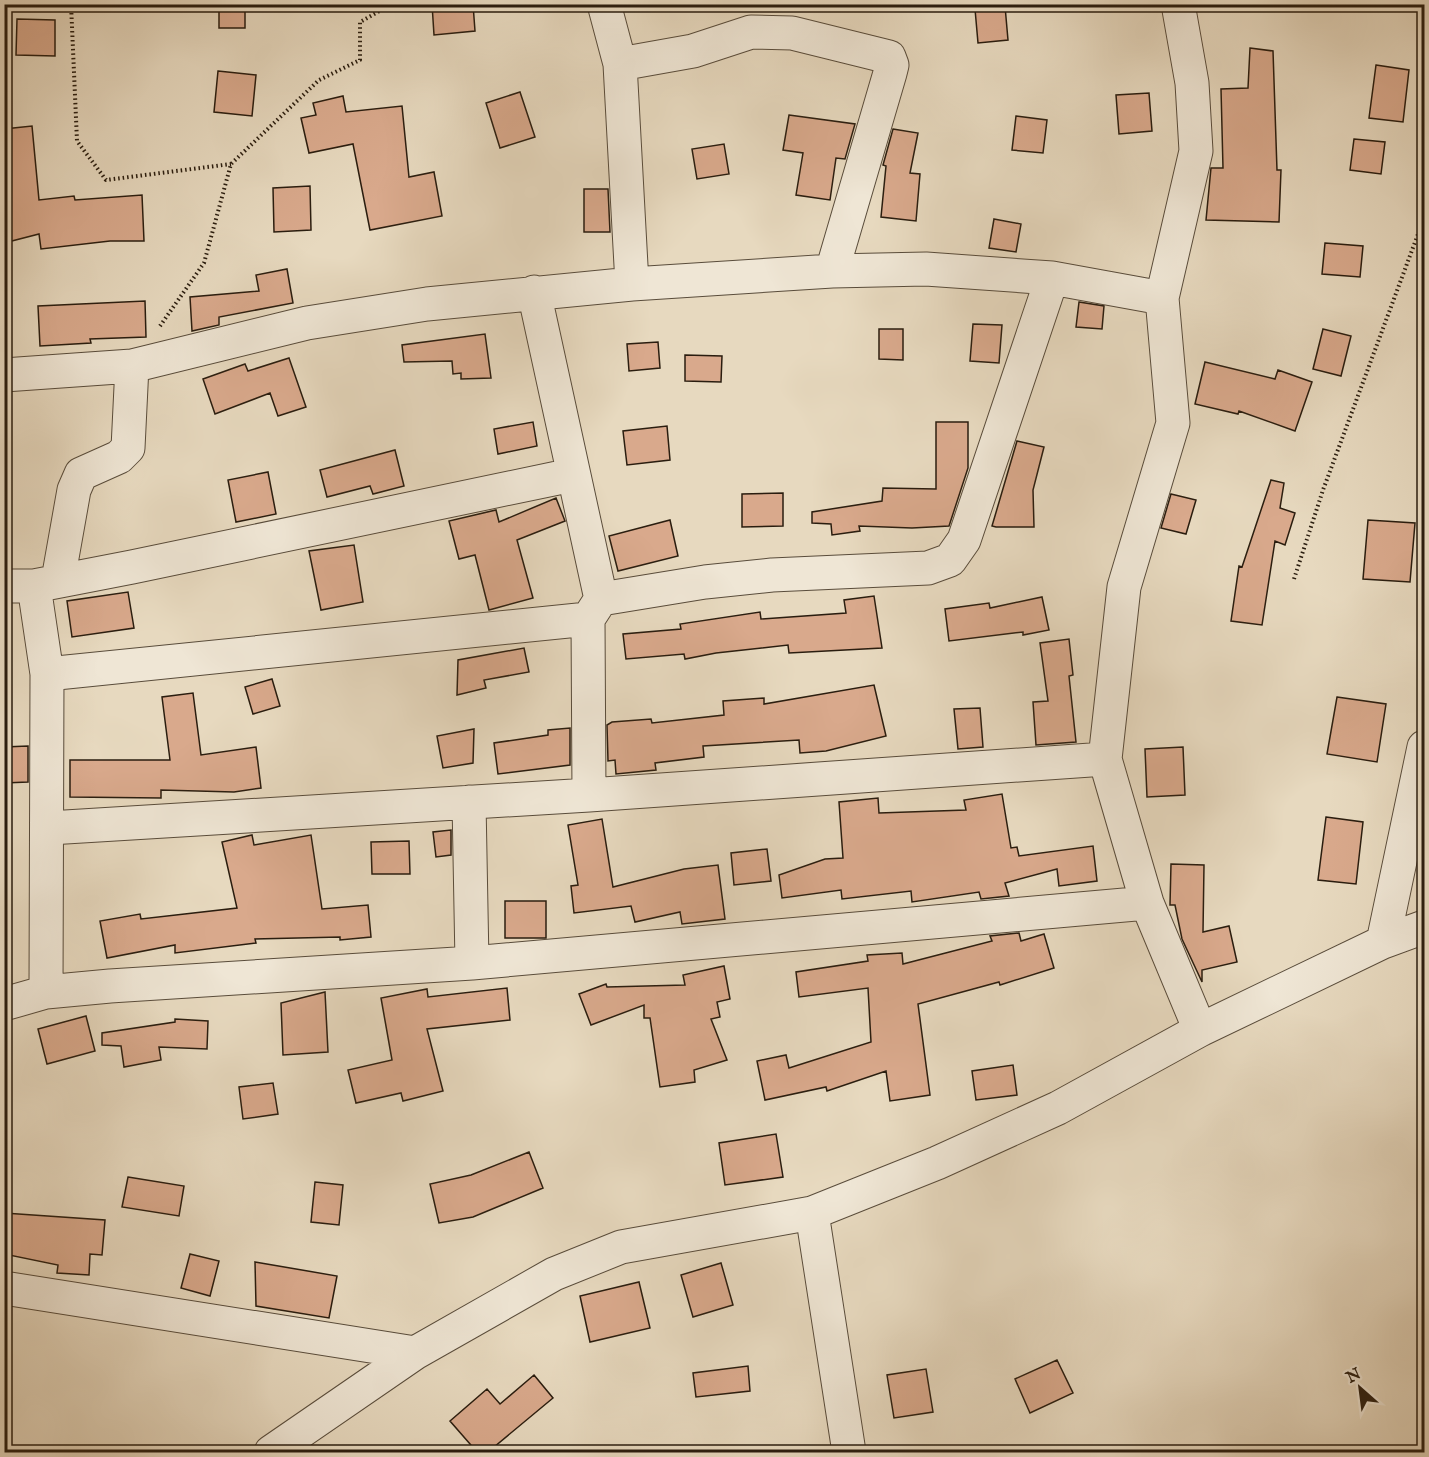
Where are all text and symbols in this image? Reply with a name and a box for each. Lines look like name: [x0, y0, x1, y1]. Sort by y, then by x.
north arrow: [1330, 1358, 1390, 1418]
text: N: [1342, 1364, 1365, 1389]

